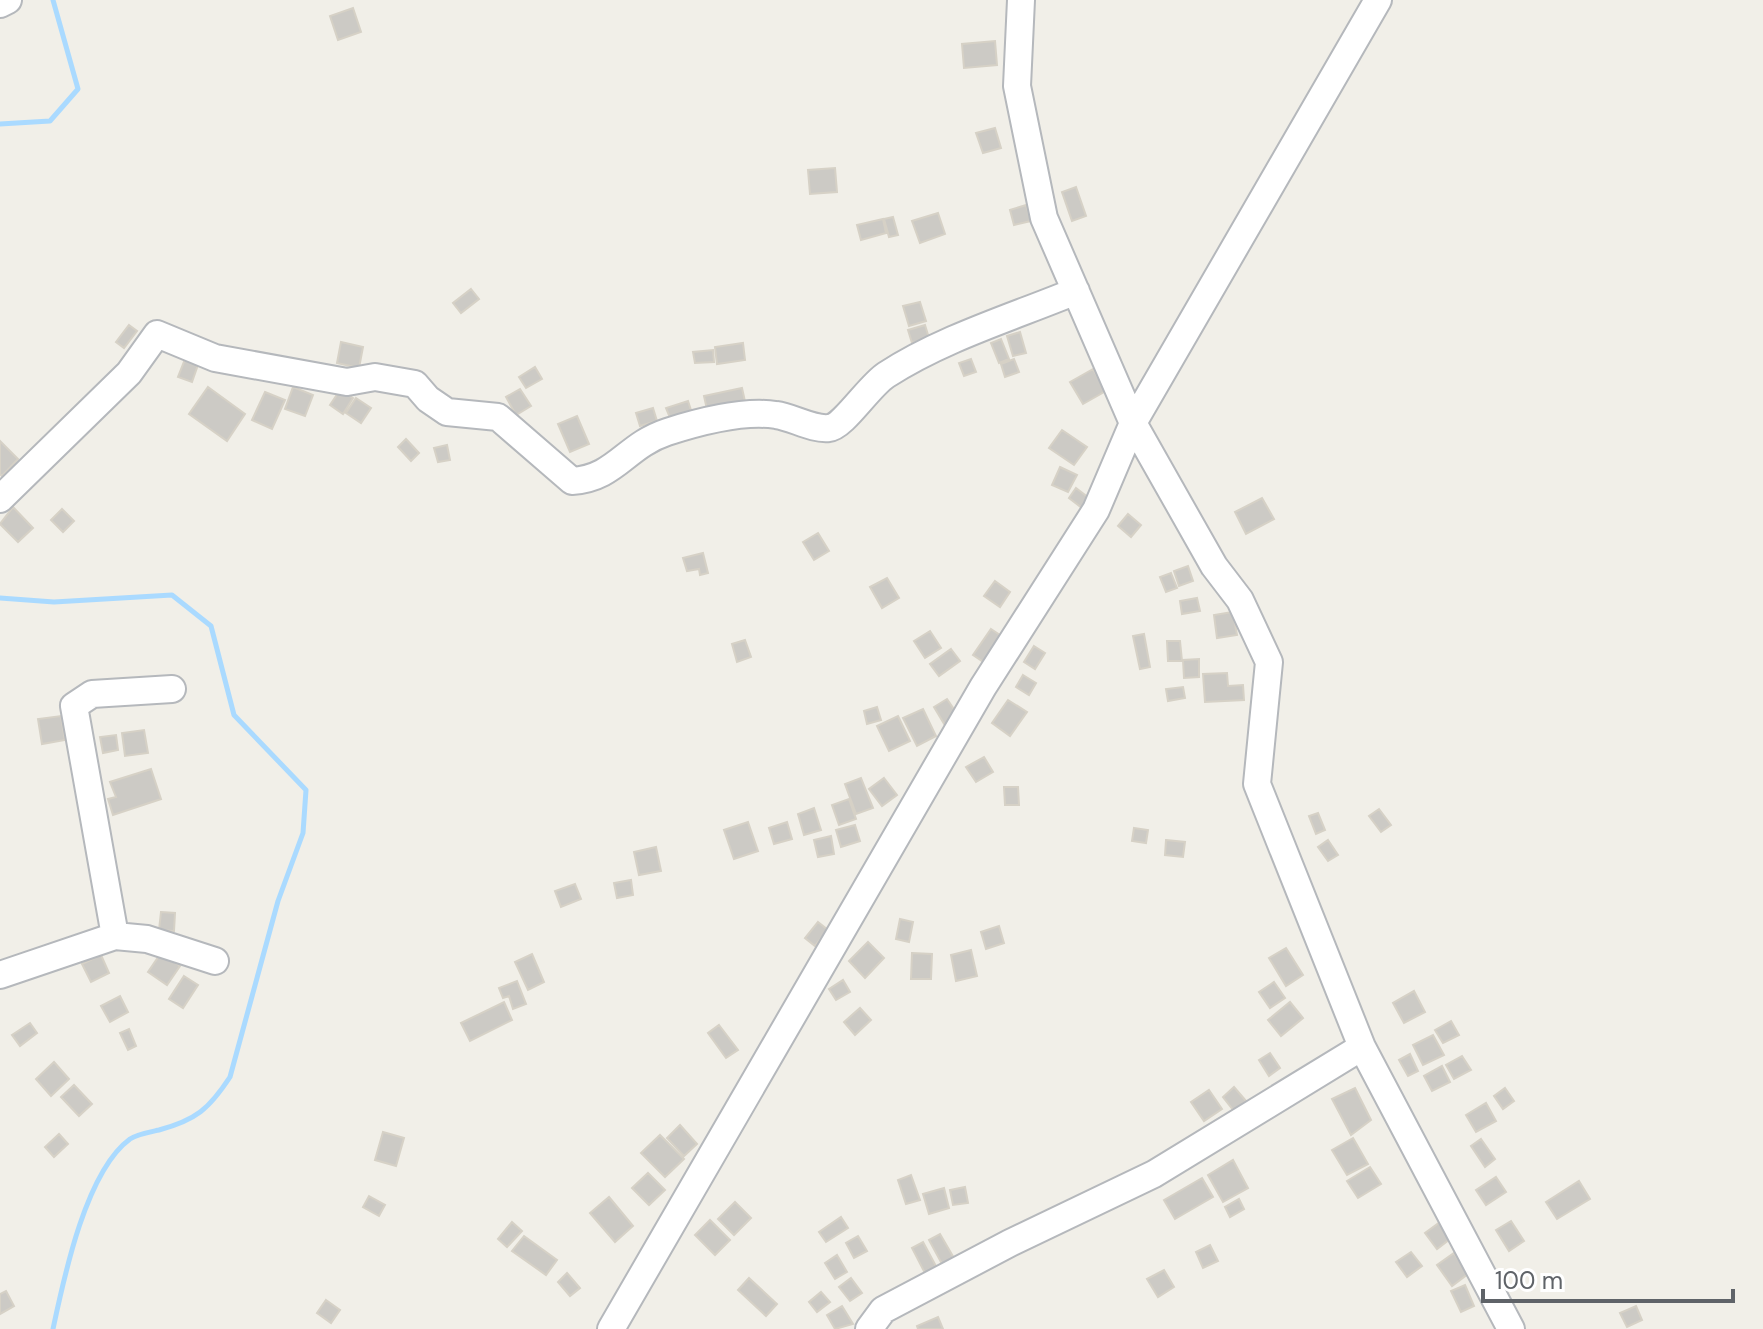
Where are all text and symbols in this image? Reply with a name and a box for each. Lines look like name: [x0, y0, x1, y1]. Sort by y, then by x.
scale bar: [1483, 1253, 1733, 1303]
text: 100 m: [1495, 1265, 1563, 1296]

